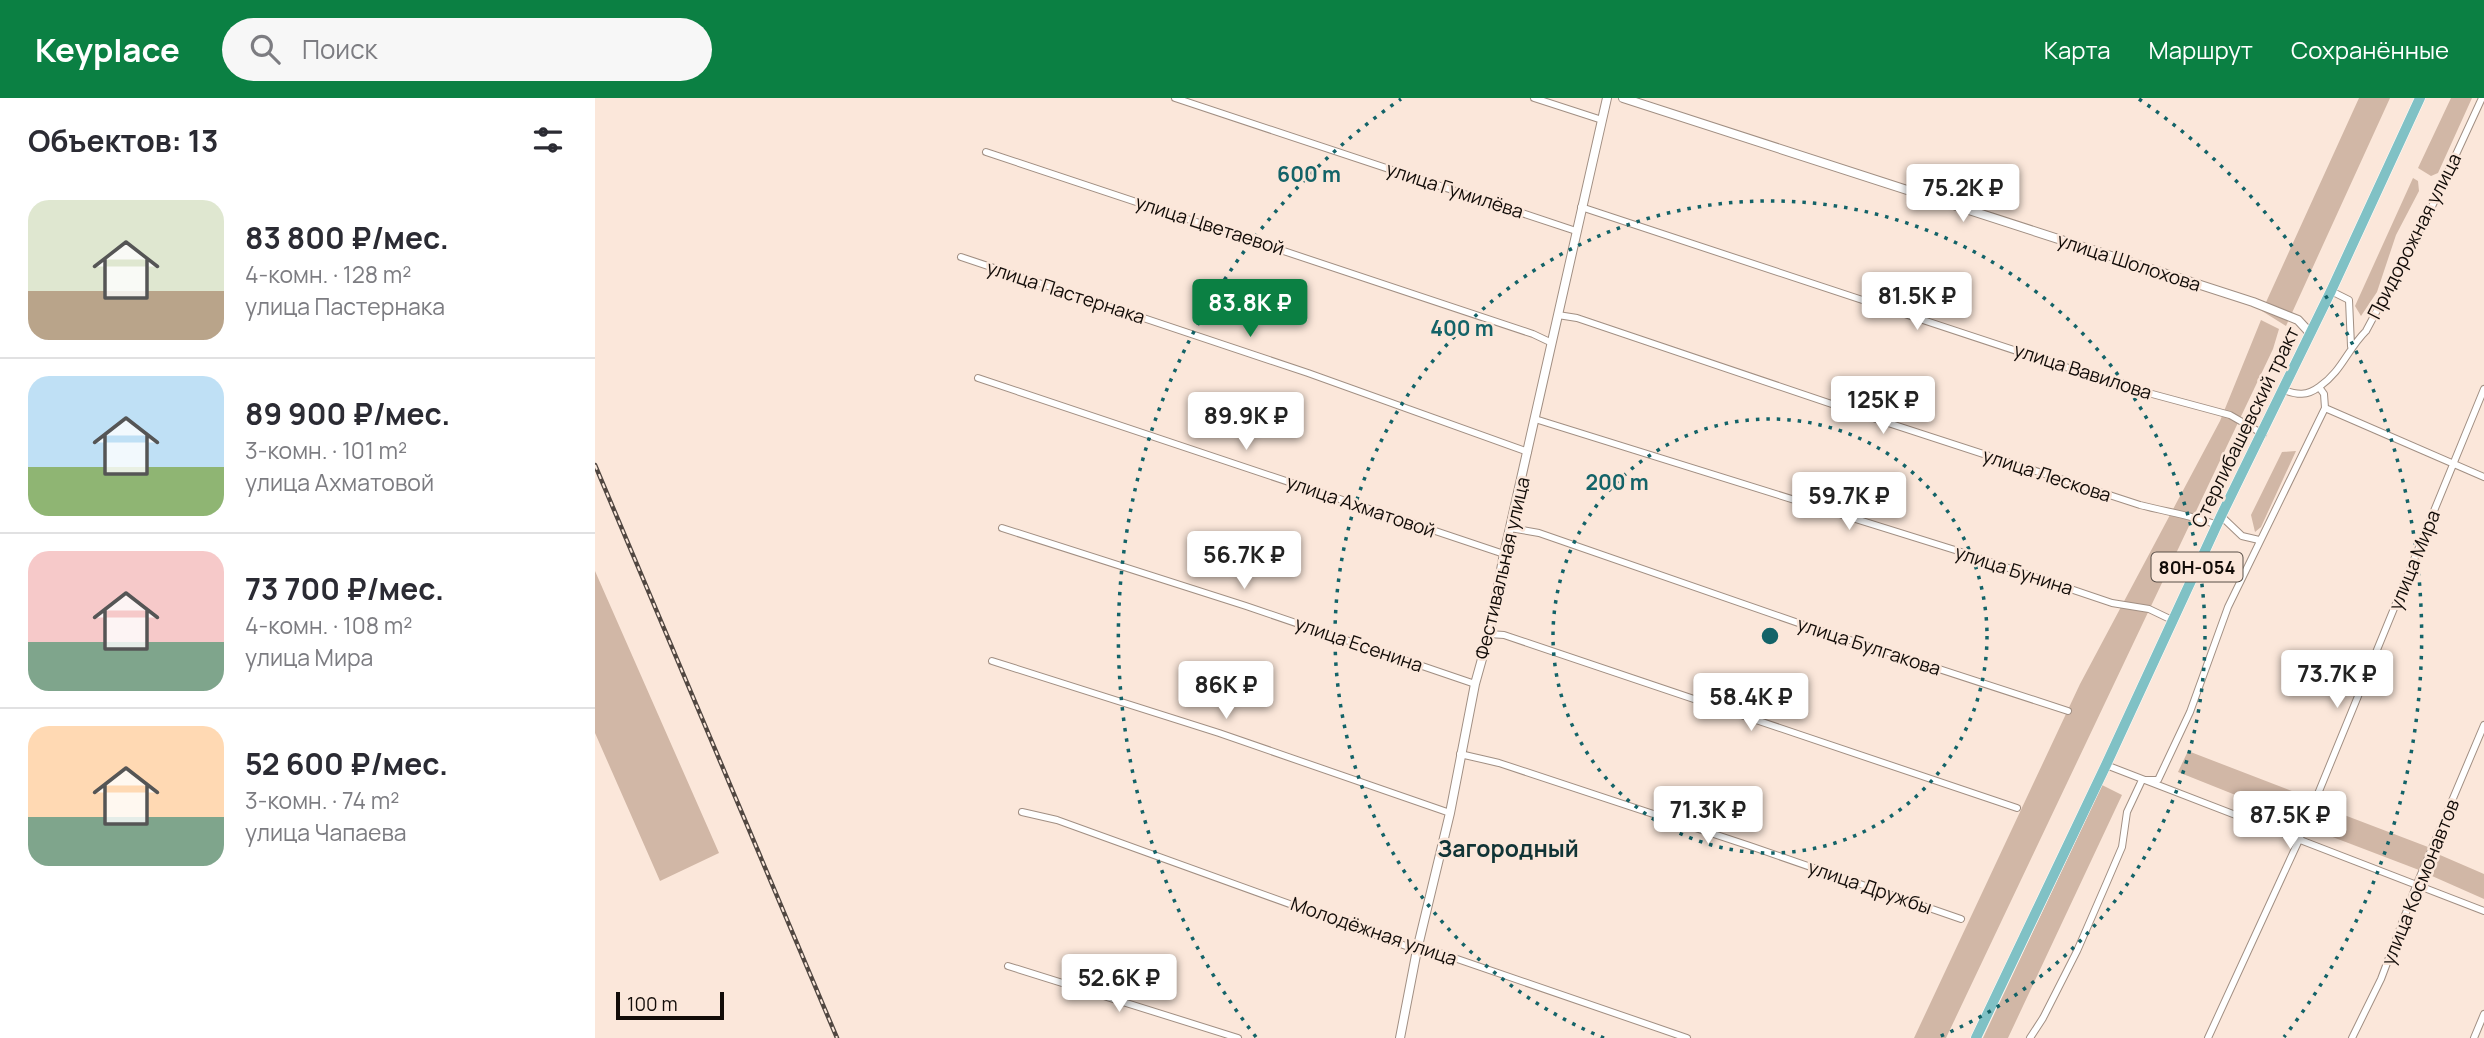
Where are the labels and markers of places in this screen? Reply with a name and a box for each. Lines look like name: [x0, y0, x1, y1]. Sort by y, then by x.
pin: 75.2K ₽: [1898, 164, 2028, 224]
pin: 81.5K ₽: [1852, 272, 1982, 332]
pin: 83.8K ₽: [1185, 280, 1315, 339]
pin: 125K ₽: [1826, 376, 1940, 436]
pin: 89.9K ₽: [1181, 392, 1311, 452]
pin: 59.7K ₽: [1784, 472, 1914, 532]
pin: 56.7K ₽: [1179, 532, 1309, 591]
centre of rings: [1758, 624, 1782, 648]
pin: 73.7K ₽: [2272, 650, 2402, 710]
pin: 86K ₽: [1177, 662, 1275, 721]
pin: 58.4K ₽: [1686, 674, 1816, 733]
pin: 71.3K ₽: [1643, 786, 1773, 846]
pin: 87.5K ₽: [2225, 792, 2355, 851]
pin: 52.6K ₽: [1054, 954, 1184, 1014]

